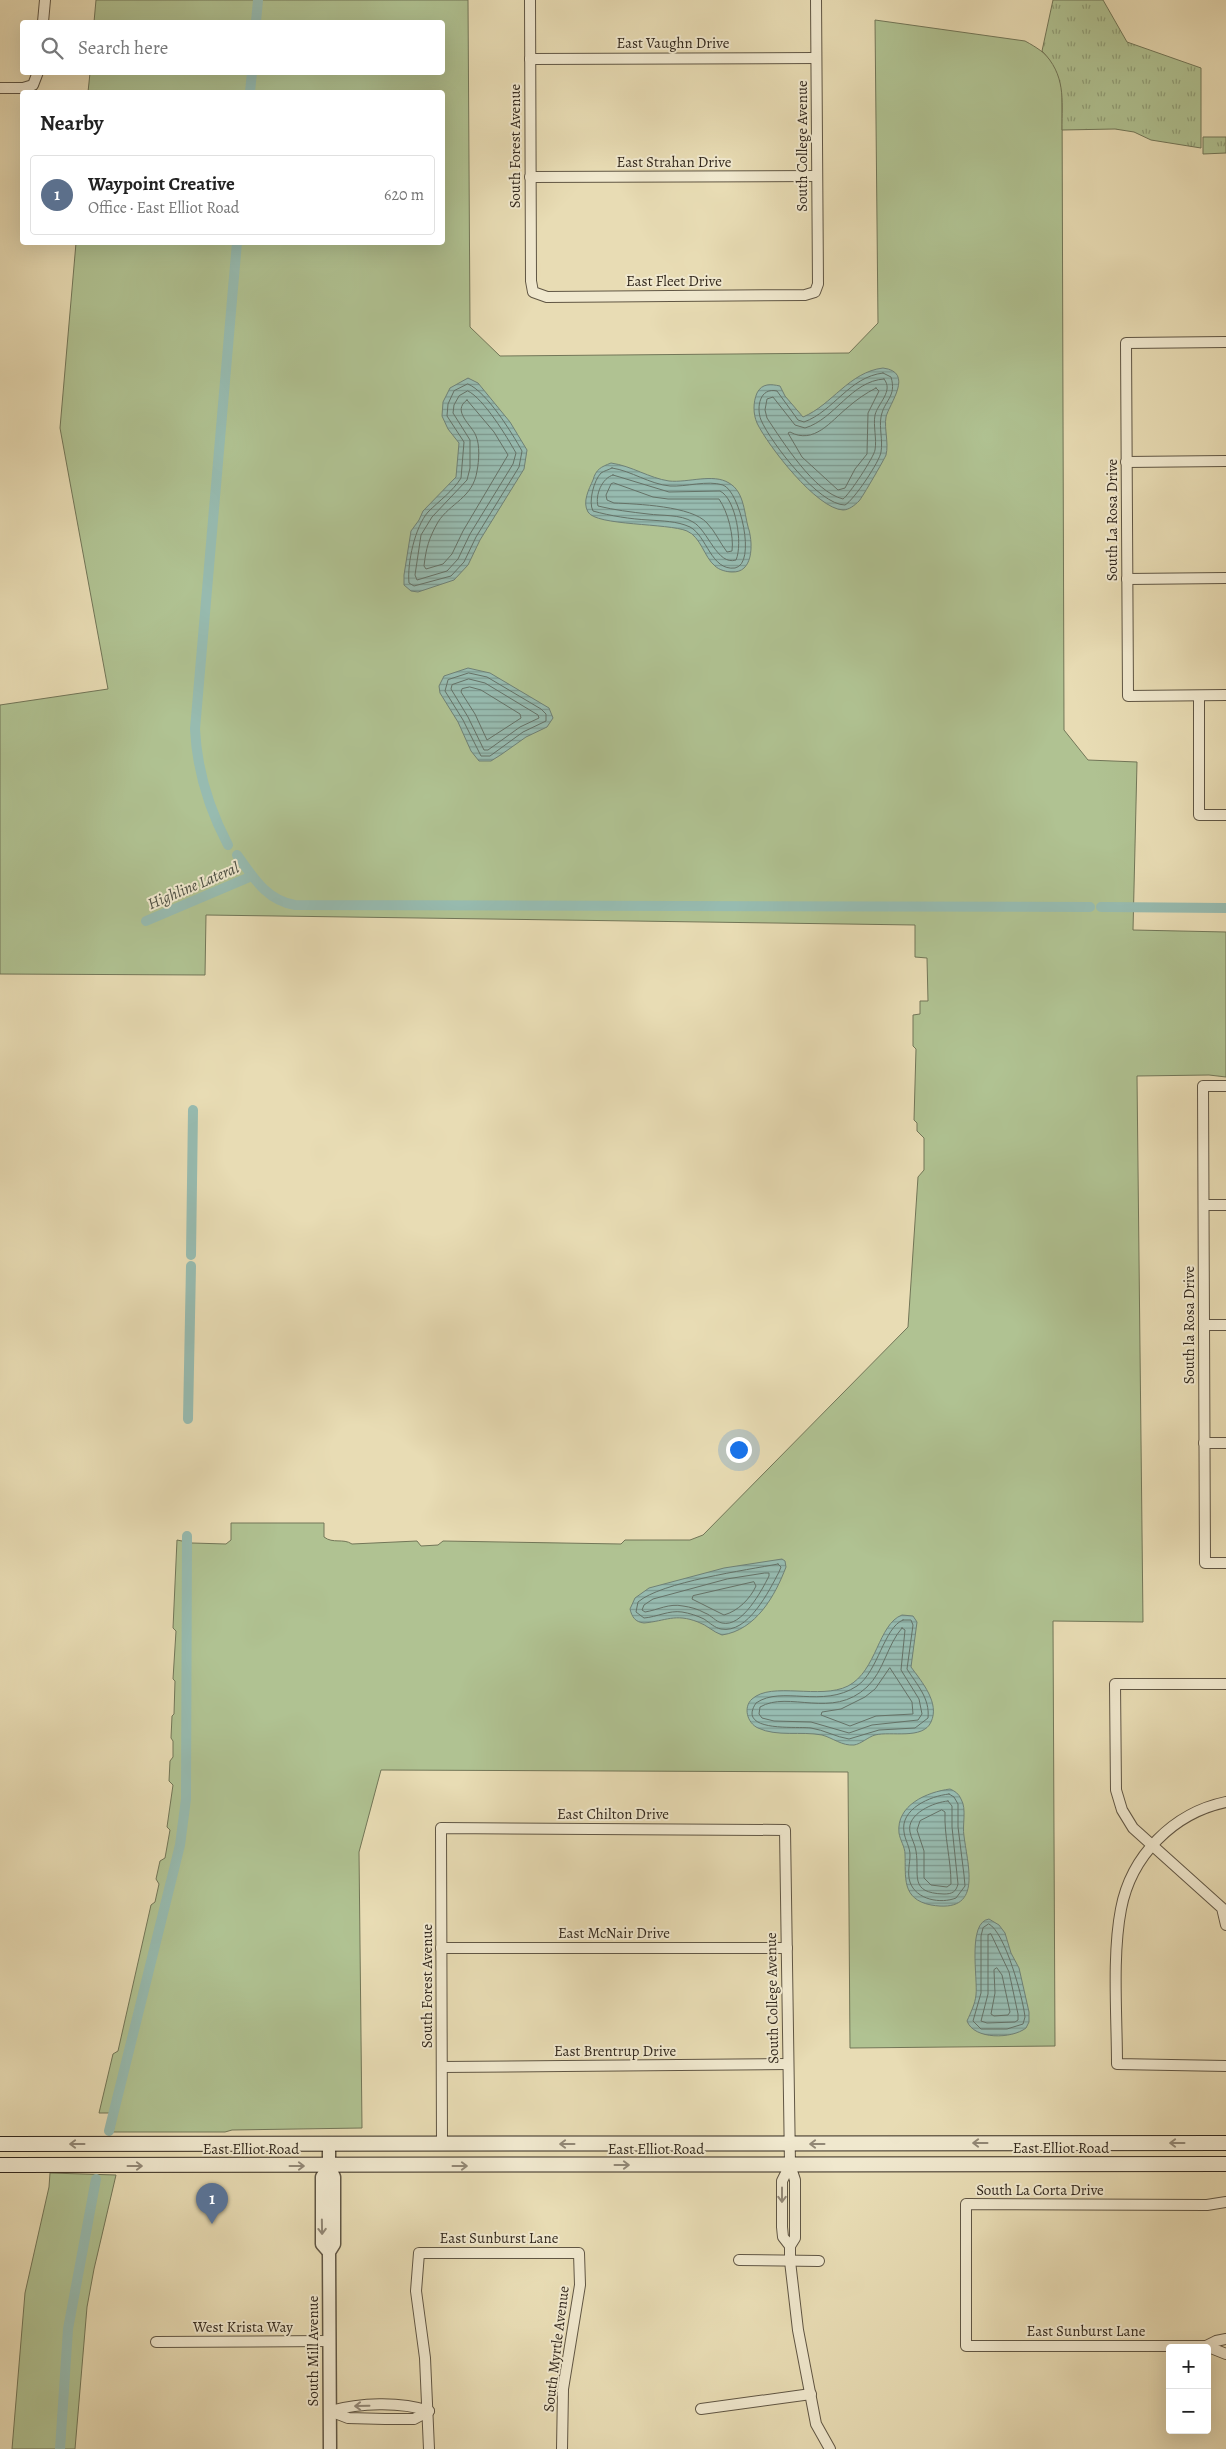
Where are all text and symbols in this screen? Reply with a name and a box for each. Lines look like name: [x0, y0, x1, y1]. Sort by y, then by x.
search box: [20, 20, 445, 75]
street label: East Vaughn Drive: [617, 33, 730, 53]
icon: search: [38, 34, 66, 62]
text: Search here: [78, 35, 168, 61]
street label: South College Avenue: [792, 80, 812, 212]
street label: South Forest Avenue: [505, 83, 525, 208]
text: Nearby: [40, 109, 103, 137]
street label: East Strahan Drive: [617, 152, 732, 172]
text: Waypoint Creative: [88, 171, 235, 197]
text: 1: [54, 184, 60, 206]
text: 620 m: [384, 184, 424, 206]
text: Office · East Elliot Road: [88, 197, 239, 219]
street label: East Fleet Drive: [626, 271, 722, 291]
street label: South La Rosa Drive: [1102, 458, 1122, 581]
water label: Highline Lateral: [144, 857, 242, 915]
street label: South la Rosa Drive: [1179, 1265, 1199, 1384]
your location: [726, 1437, 752, 1463]
street label: East Chilton Drive: [557, 1804, 669, 1824]
street label: South Forest Avenue: [417, 1923, 437, 2048]
street label: East McNair Drive: [558, 1923, 670, 1943]
street label: South College Avenue: [761, 1932, 783, 2064]
street label: East Brentrup Drive: [554, 2041, 676, 2061]
one-way arrow: [972, 2138, 988, 2148]
street label: East Elliot Road: [1013, 2138, 1110, 2158]
one-way arrow: [1170, 2138, 1186, 2148]
one-way arrow: [70, 2139, 86, 2149]
street label: East Elliot Road: [203, 2139, 300, 2159]
one-way arrow: [560, 2139, 576, 2149]
street label: East Elliot Road: [608, 2139, 705, 2159]
one-way arrow: [810, 2139, 826, 2149]
one-way arrow: [614, 2160, 630, 2170]
one-way arrow: [126, 2161, 142, 2171]
one-way arrow: [288, 2161, 305, 2171]
one-way arrow: [451, 2161, 467, 2171]
street label: South La Corta Drive: [976, 2180, 1104, 2200]
pin: 1: [196, 2183, 228, 2224]
one-way arrow: [777, 2187, 787, 2203]
one-way arrow: [317, 2218, 327, 2234]
street label: East Sunburst Lane: [440, 2228, 559, 2248]
street label: South Myrtle Avenue: [538, 2284, 574, 2413]
street label: South Mill Avenue: [303, 2295, 323, 2406]
street label: West Krista Way: [192, 2317, 293, 2337]
street label: East Sunburst Lane: [1027, 2321, 1146, 2341]
map controls: [1166, 2344, 1211, 2434]
button: +: [1166, 2344, 1211, 2389]
button: −: [1166, 2389, 1211, 2434]
one-way arrow: [355, 2401, 371, 2411]

